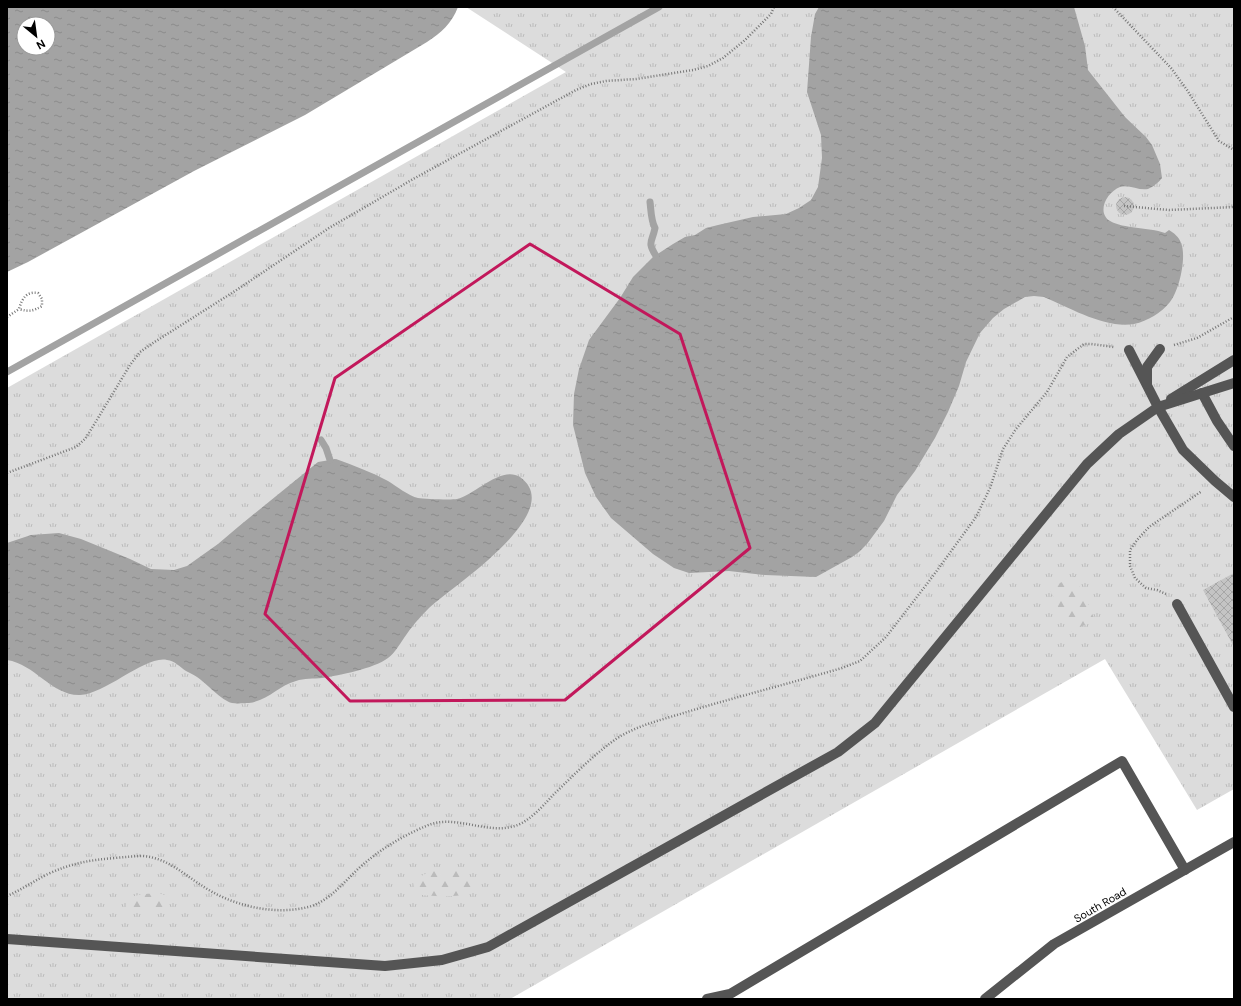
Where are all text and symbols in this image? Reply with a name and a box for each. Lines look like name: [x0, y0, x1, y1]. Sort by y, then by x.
north arrow: [16, 16, 56, 56]
text: N: [34, 37, 48, 53]
street label: South Road: [1071, 884, 1129, 926]

